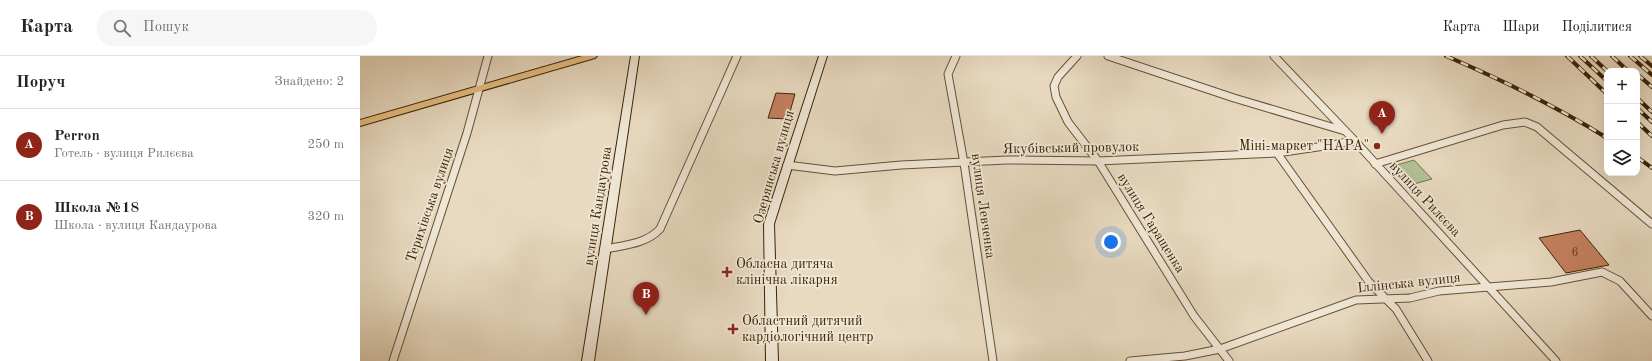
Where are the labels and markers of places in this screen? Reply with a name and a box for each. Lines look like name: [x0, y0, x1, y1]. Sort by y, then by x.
pin: A: [1369, 101, 1395, 134]
place label: Міні-маркет "НАРА": [1239, 139, 1369, 153]
marker: Міні-маркет "НАРА": [1372, 141, 1382, 151]
place label: Обласна дитяча клінічна лікарня: [736, 257, 838, 287]
marker: Обласна дитяча клінічна лікарня: [721, 266, 733, 278]
pin: B: [633, 282, 659, 315]
place label: Областний дитячий кардіологічний центр: [742, 314, 874, 344]
marker: Областний дитячий кардіологічний центр: [727, 323, 739, 335]

